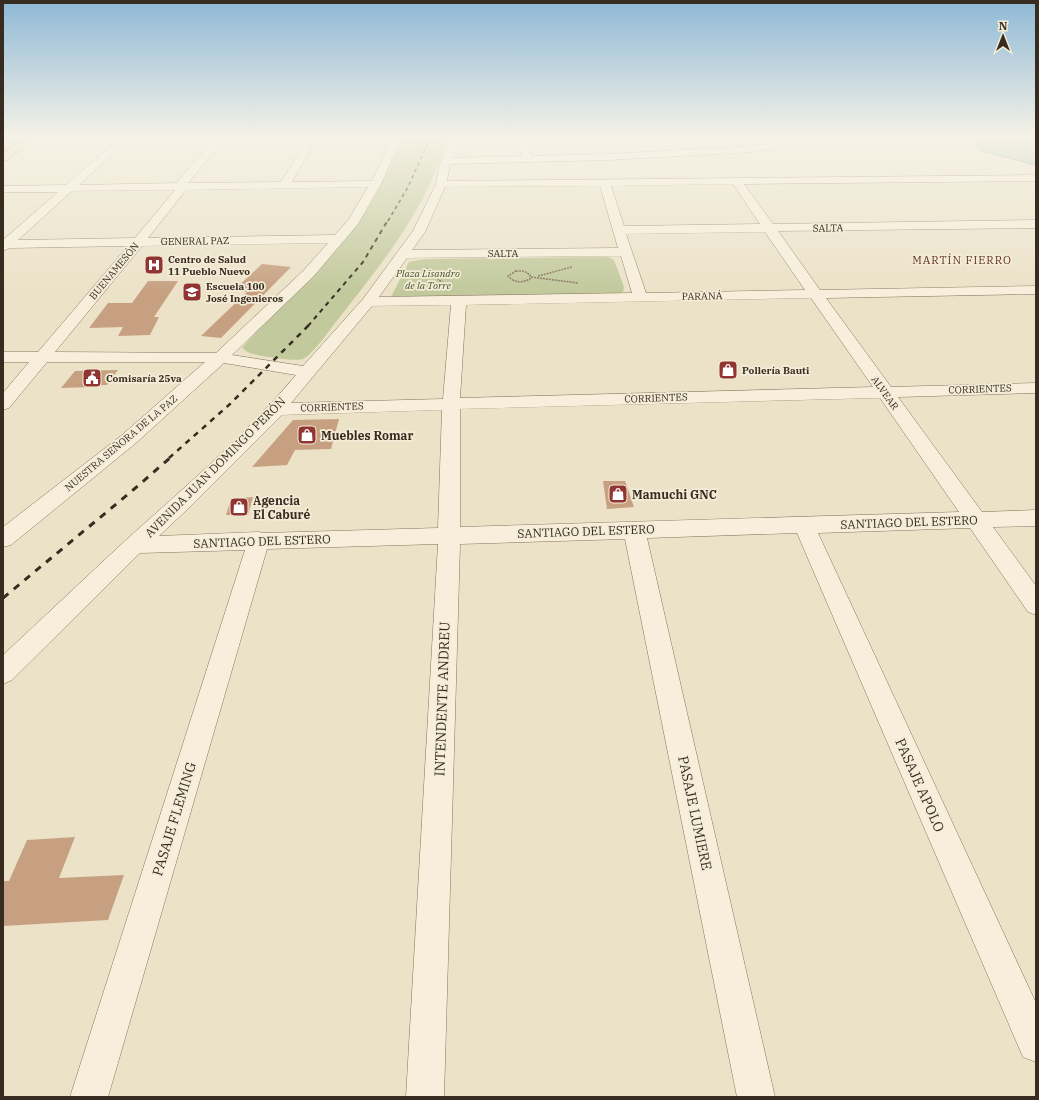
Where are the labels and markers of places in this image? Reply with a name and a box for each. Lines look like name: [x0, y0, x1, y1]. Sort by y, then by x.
place label: Centro de Salud 11 Pueblo Nuevo: [168, 253, 250, 278]
hospital icon: Centro de Salud 11 Pueblo Nuevo: [143, 254, 165, 276]
place label: Escuela 100 José Ingenieros: [206, 280, 283, 305]
school or university icon: Escuela 100 José Ingenieros: [181, 281, 203, 303]
shop icon: Pollería Bauti: [717, 359, 739, 381]
place label: Pollería Bauti: [742, 364, 810, 377]
public building icon: Comisaría 25va: [81, 367, 103, 389]
place label: Comisaría 25va: [106, 372, 182, 385]
shop icon: Muebles Romar: [296, 424, 318, 446]
place label: Muebles Romar: [321, 428, 413, 443]
shop icon: Mamuchi GNC: [607, 483, 629, 505]
place label: Mamuchi GNC: [632, 487, 717, 502]
place label: Agencia El Caburé: [253, 493, 310, 522]
shop icon: Agencia El Caburé: [228, 496, 250, 518]

